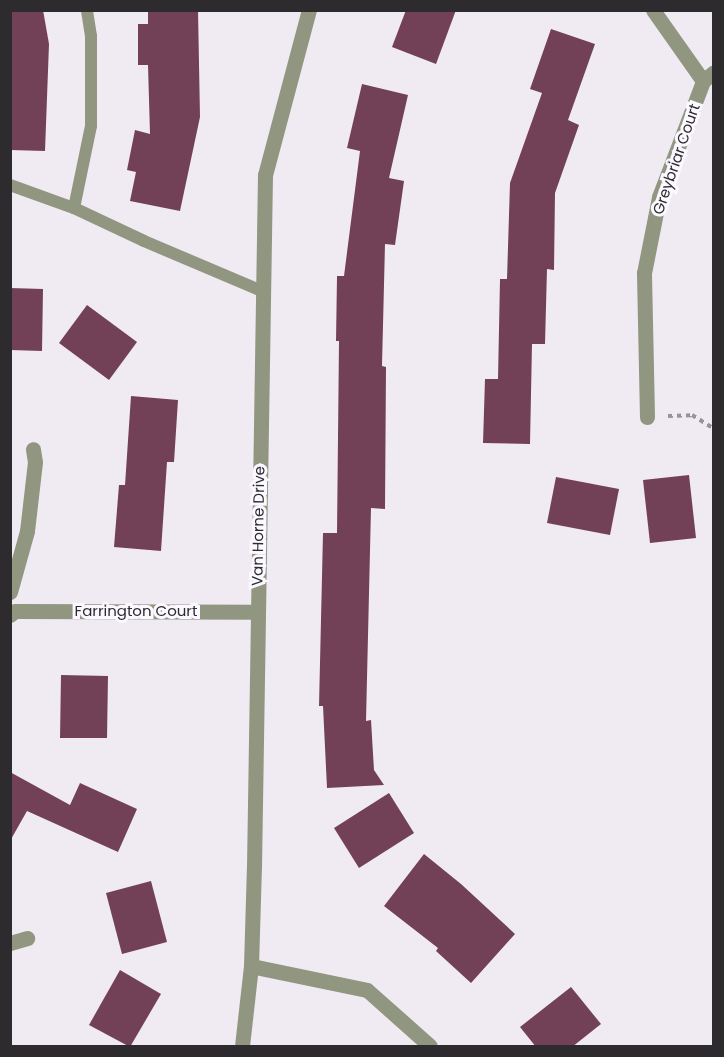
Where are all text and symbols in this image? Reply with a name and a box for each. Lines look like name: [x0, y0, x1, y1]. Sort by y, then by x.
street label: Greybriar Court: [649, 101, 703, 217]
street label: Van Horne Drive: [248, 466, 268, 586]
street label: Farrington Court: [75, 602, 197, 620]

